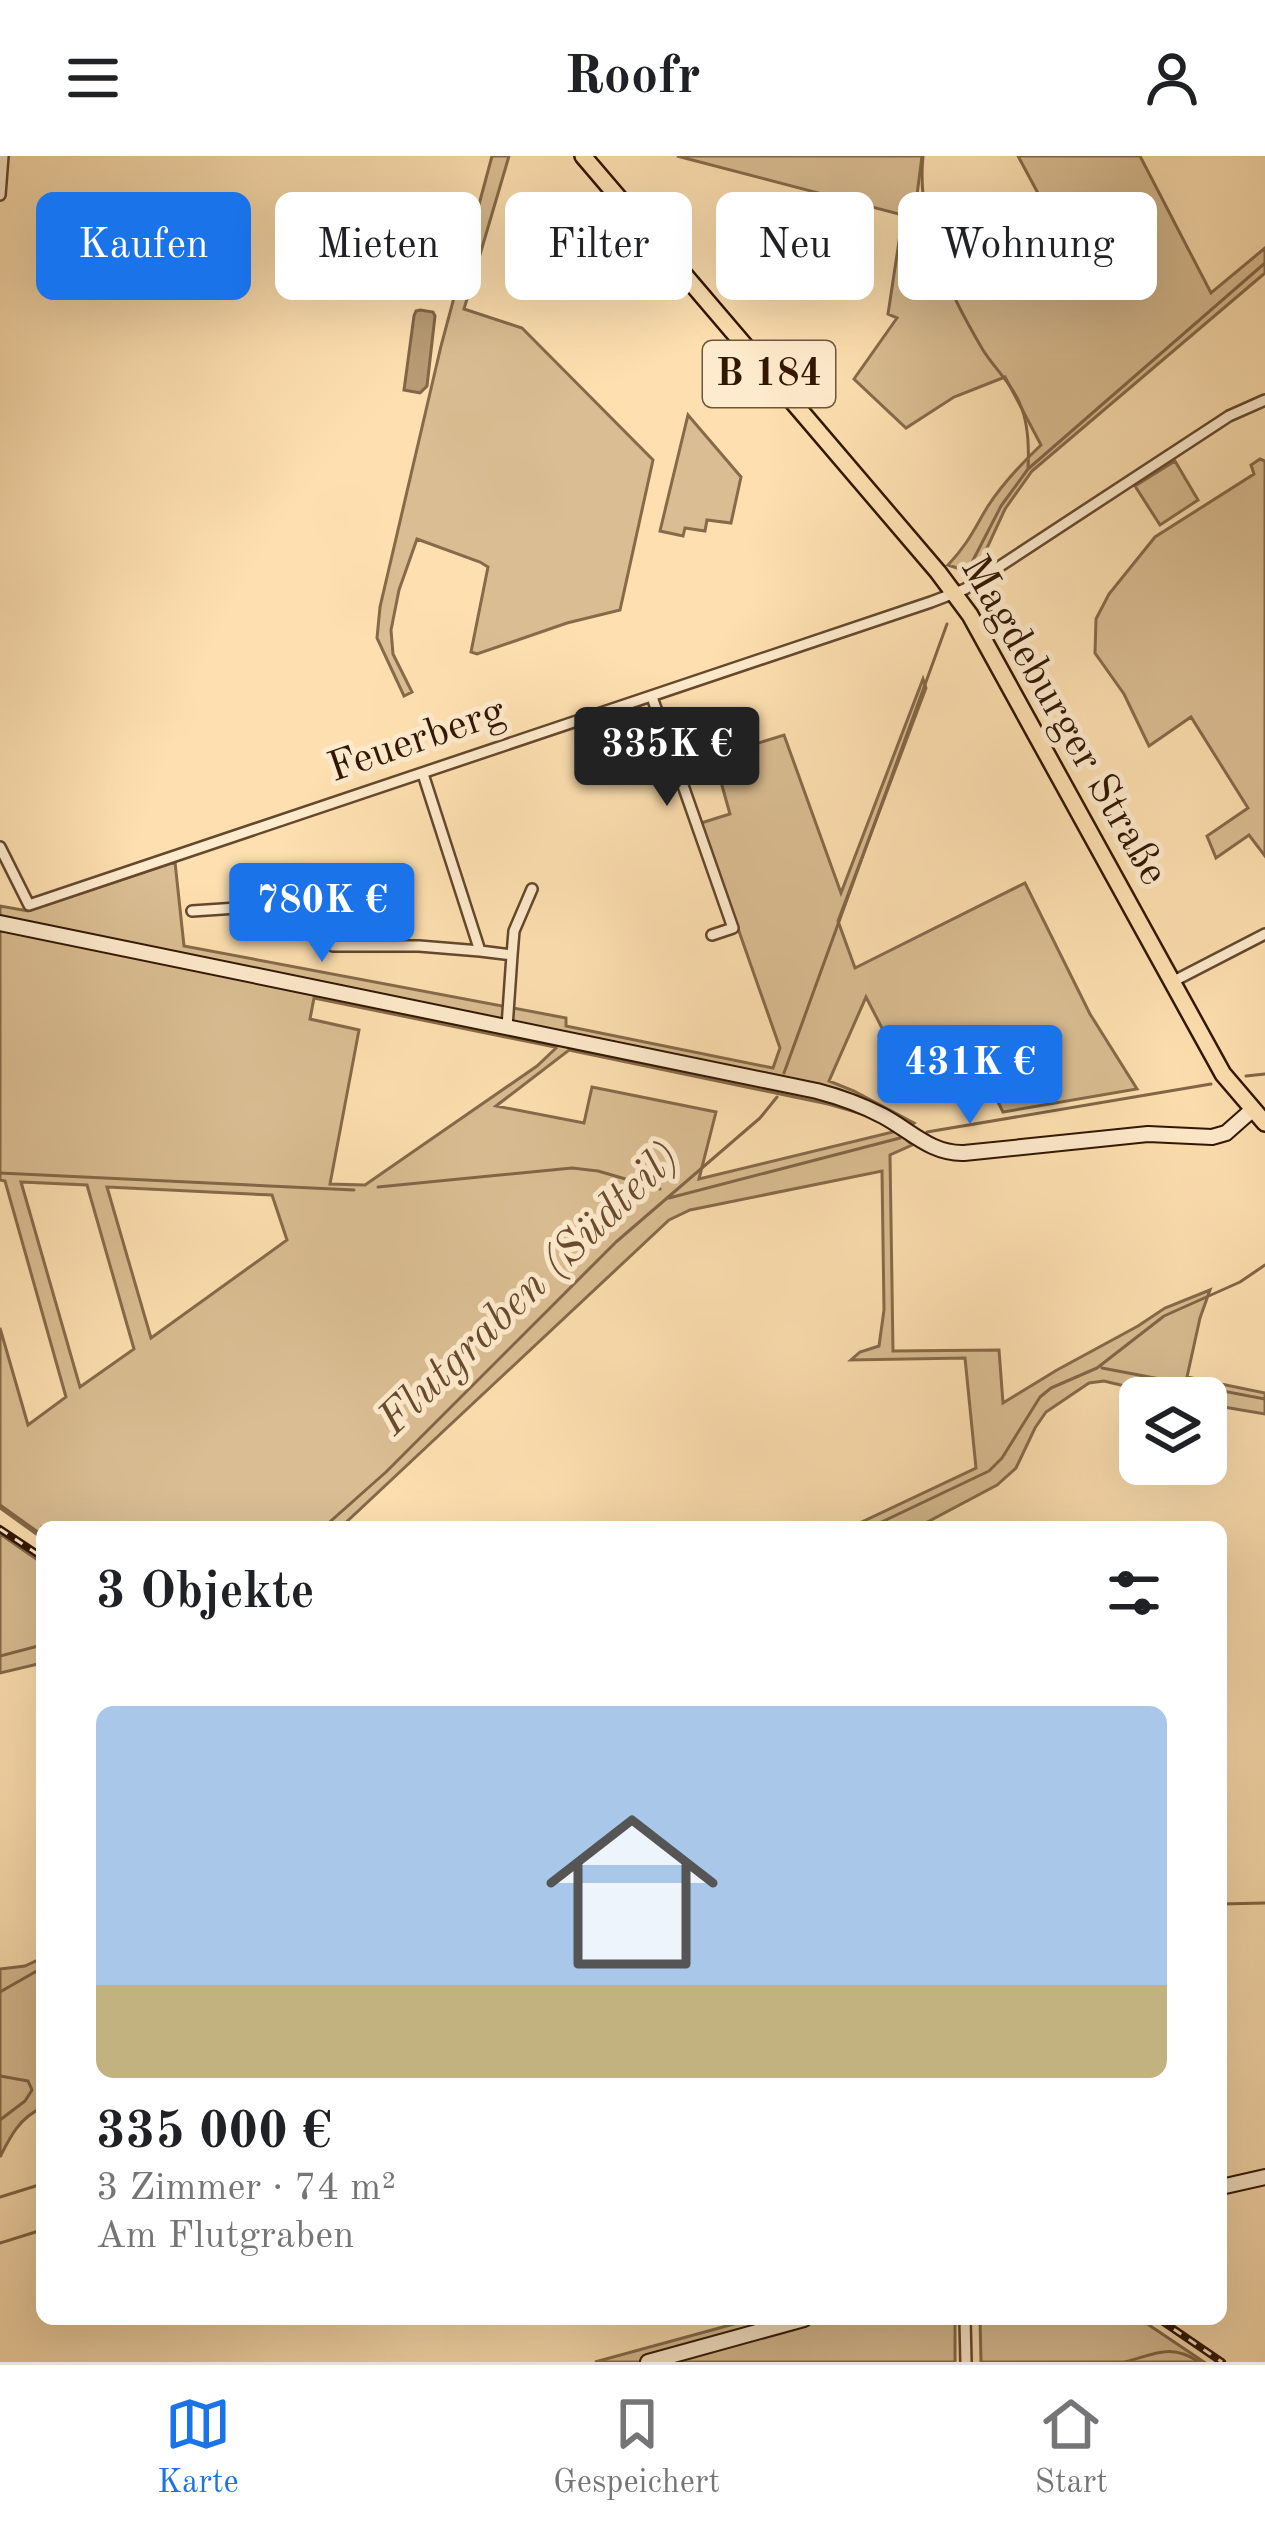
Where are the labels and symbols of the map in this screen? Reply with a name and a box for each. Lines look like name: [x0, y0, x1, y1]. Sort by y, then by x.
road number: B 184: [703, 341, 835, 407]
street label: Magdeburger Straße: [952, 549, 1174, 893]
street label: Feuerberg: [323, 691, 511, 791]
pin: 335K €: [569, 707, 765, 809]
pin: 780K €: [224, 863, 420, 965]
pin: 431K €: [872, 1025, 1068, 1127]
water label: Flutgraben (Südteil): [369, 1135, 689, 1445]

